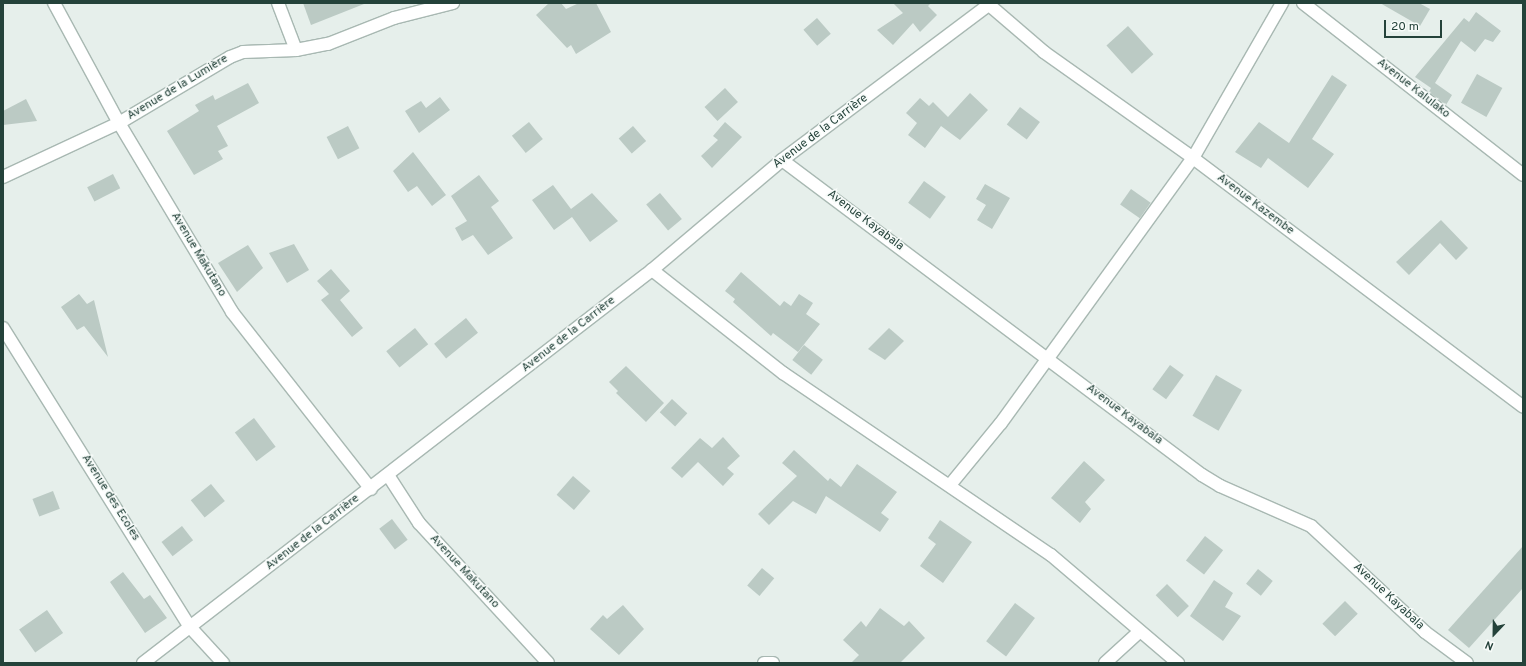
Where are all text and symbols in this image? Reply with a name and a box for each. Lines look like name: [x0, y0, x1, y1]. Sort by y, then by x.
scale bar: [1386, 12, 1444, 38]
text: 20 m: [1391, 19, 1419, 35]
street label: Avenue de la Lumière: [125, 52, 231, 124]
street label: Avenue Kalulako: [1373, 56, 1453, 122]
street label: Avenue de la Carrière: [771, 92, 871, 172]
street label: Avenue Kazembe: [1214, 171, 1296, 239]
street label: Avenue Kayabala: [824, 188, 906, 254]
street label: Avenue Makutano: [167, 210, 229, 300]
street label: Avenue de la Carrière: [519, 294, 619, 376]
street label: Avenue Kayabala: [1083, 382, 1165, 448]
street label: Avenue des Ecoles: [78, 452, 142, 544]
street label: Avenue de la Carrière: [263, 492, 363, 574]
street label: Avenue Makutano: [426, 532, 502, 612]
street label: Avenue Kayabala: [1349, 560, 1427, 634]
north arrow: [1474, 614, 1514, 654]
text: N: [1483, 637, 1496, 653]

